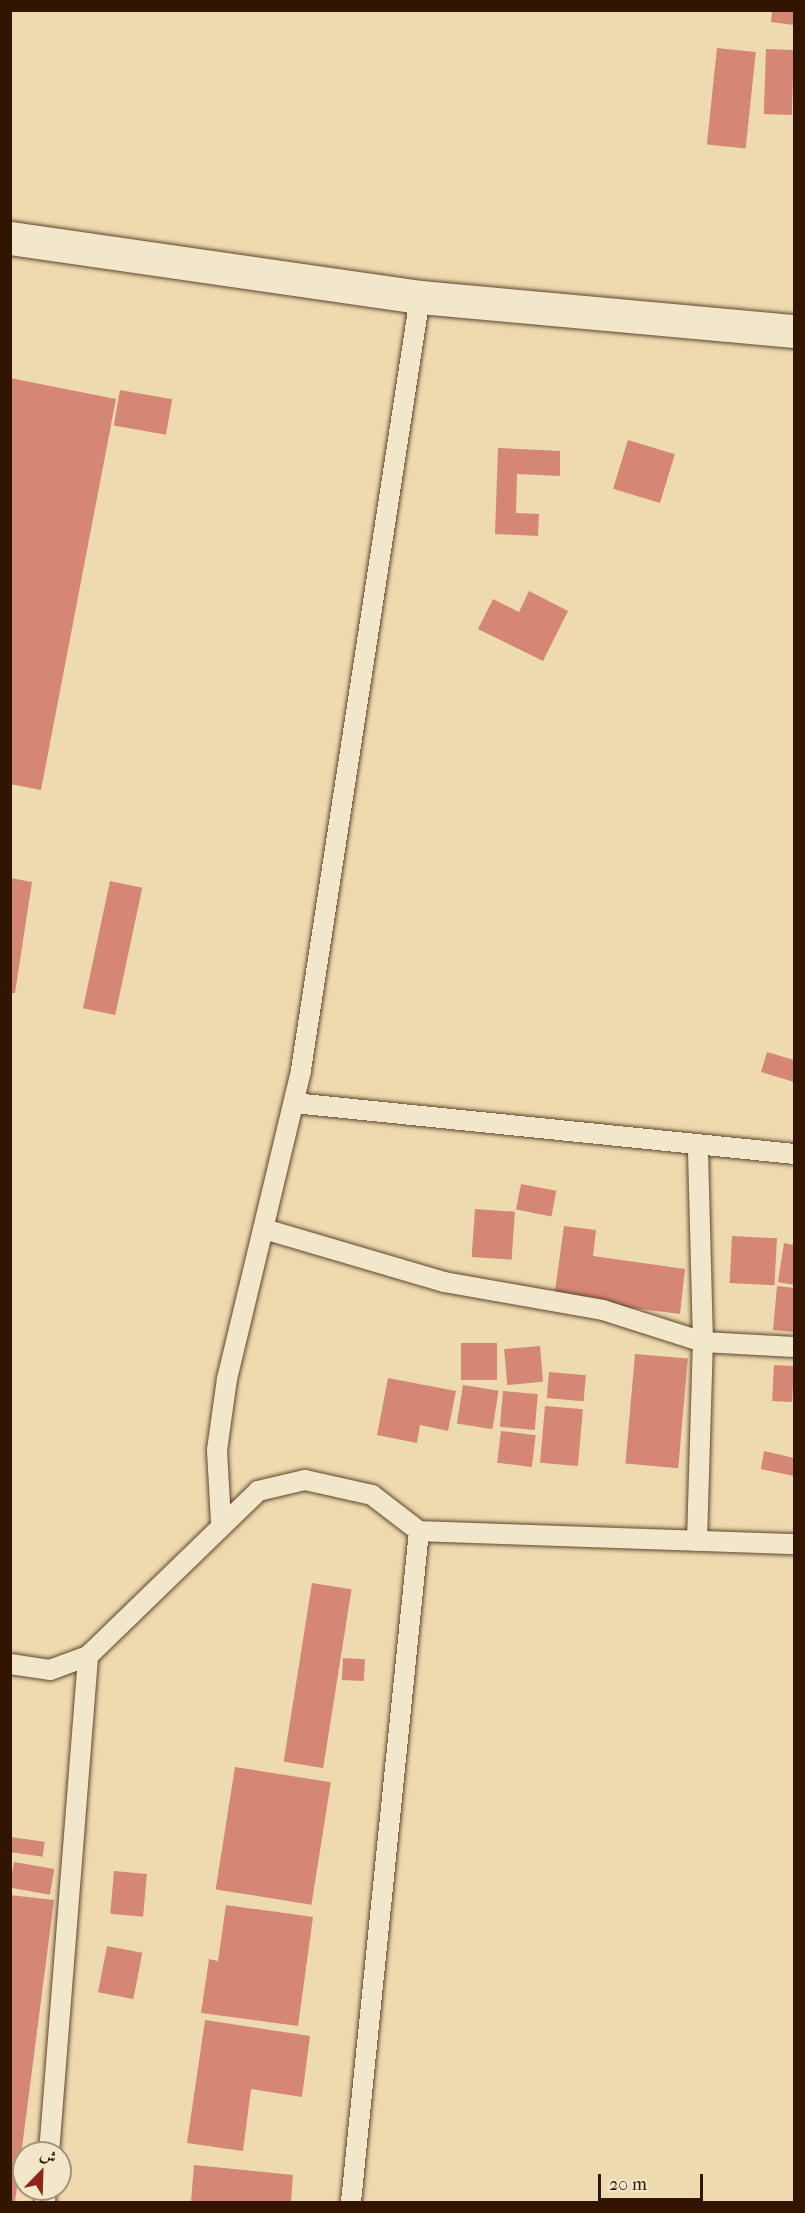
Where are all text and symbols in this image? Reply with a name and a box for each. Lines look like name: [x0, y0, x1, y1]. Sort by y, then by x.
north arrow: [12, 2141, 72, 2201]
text: ش: [37, 2144, 59, 2168]
scale bar: [601, 2162, 706, 2200]
text: 20 m: [609, 2174, 647, 2195]

